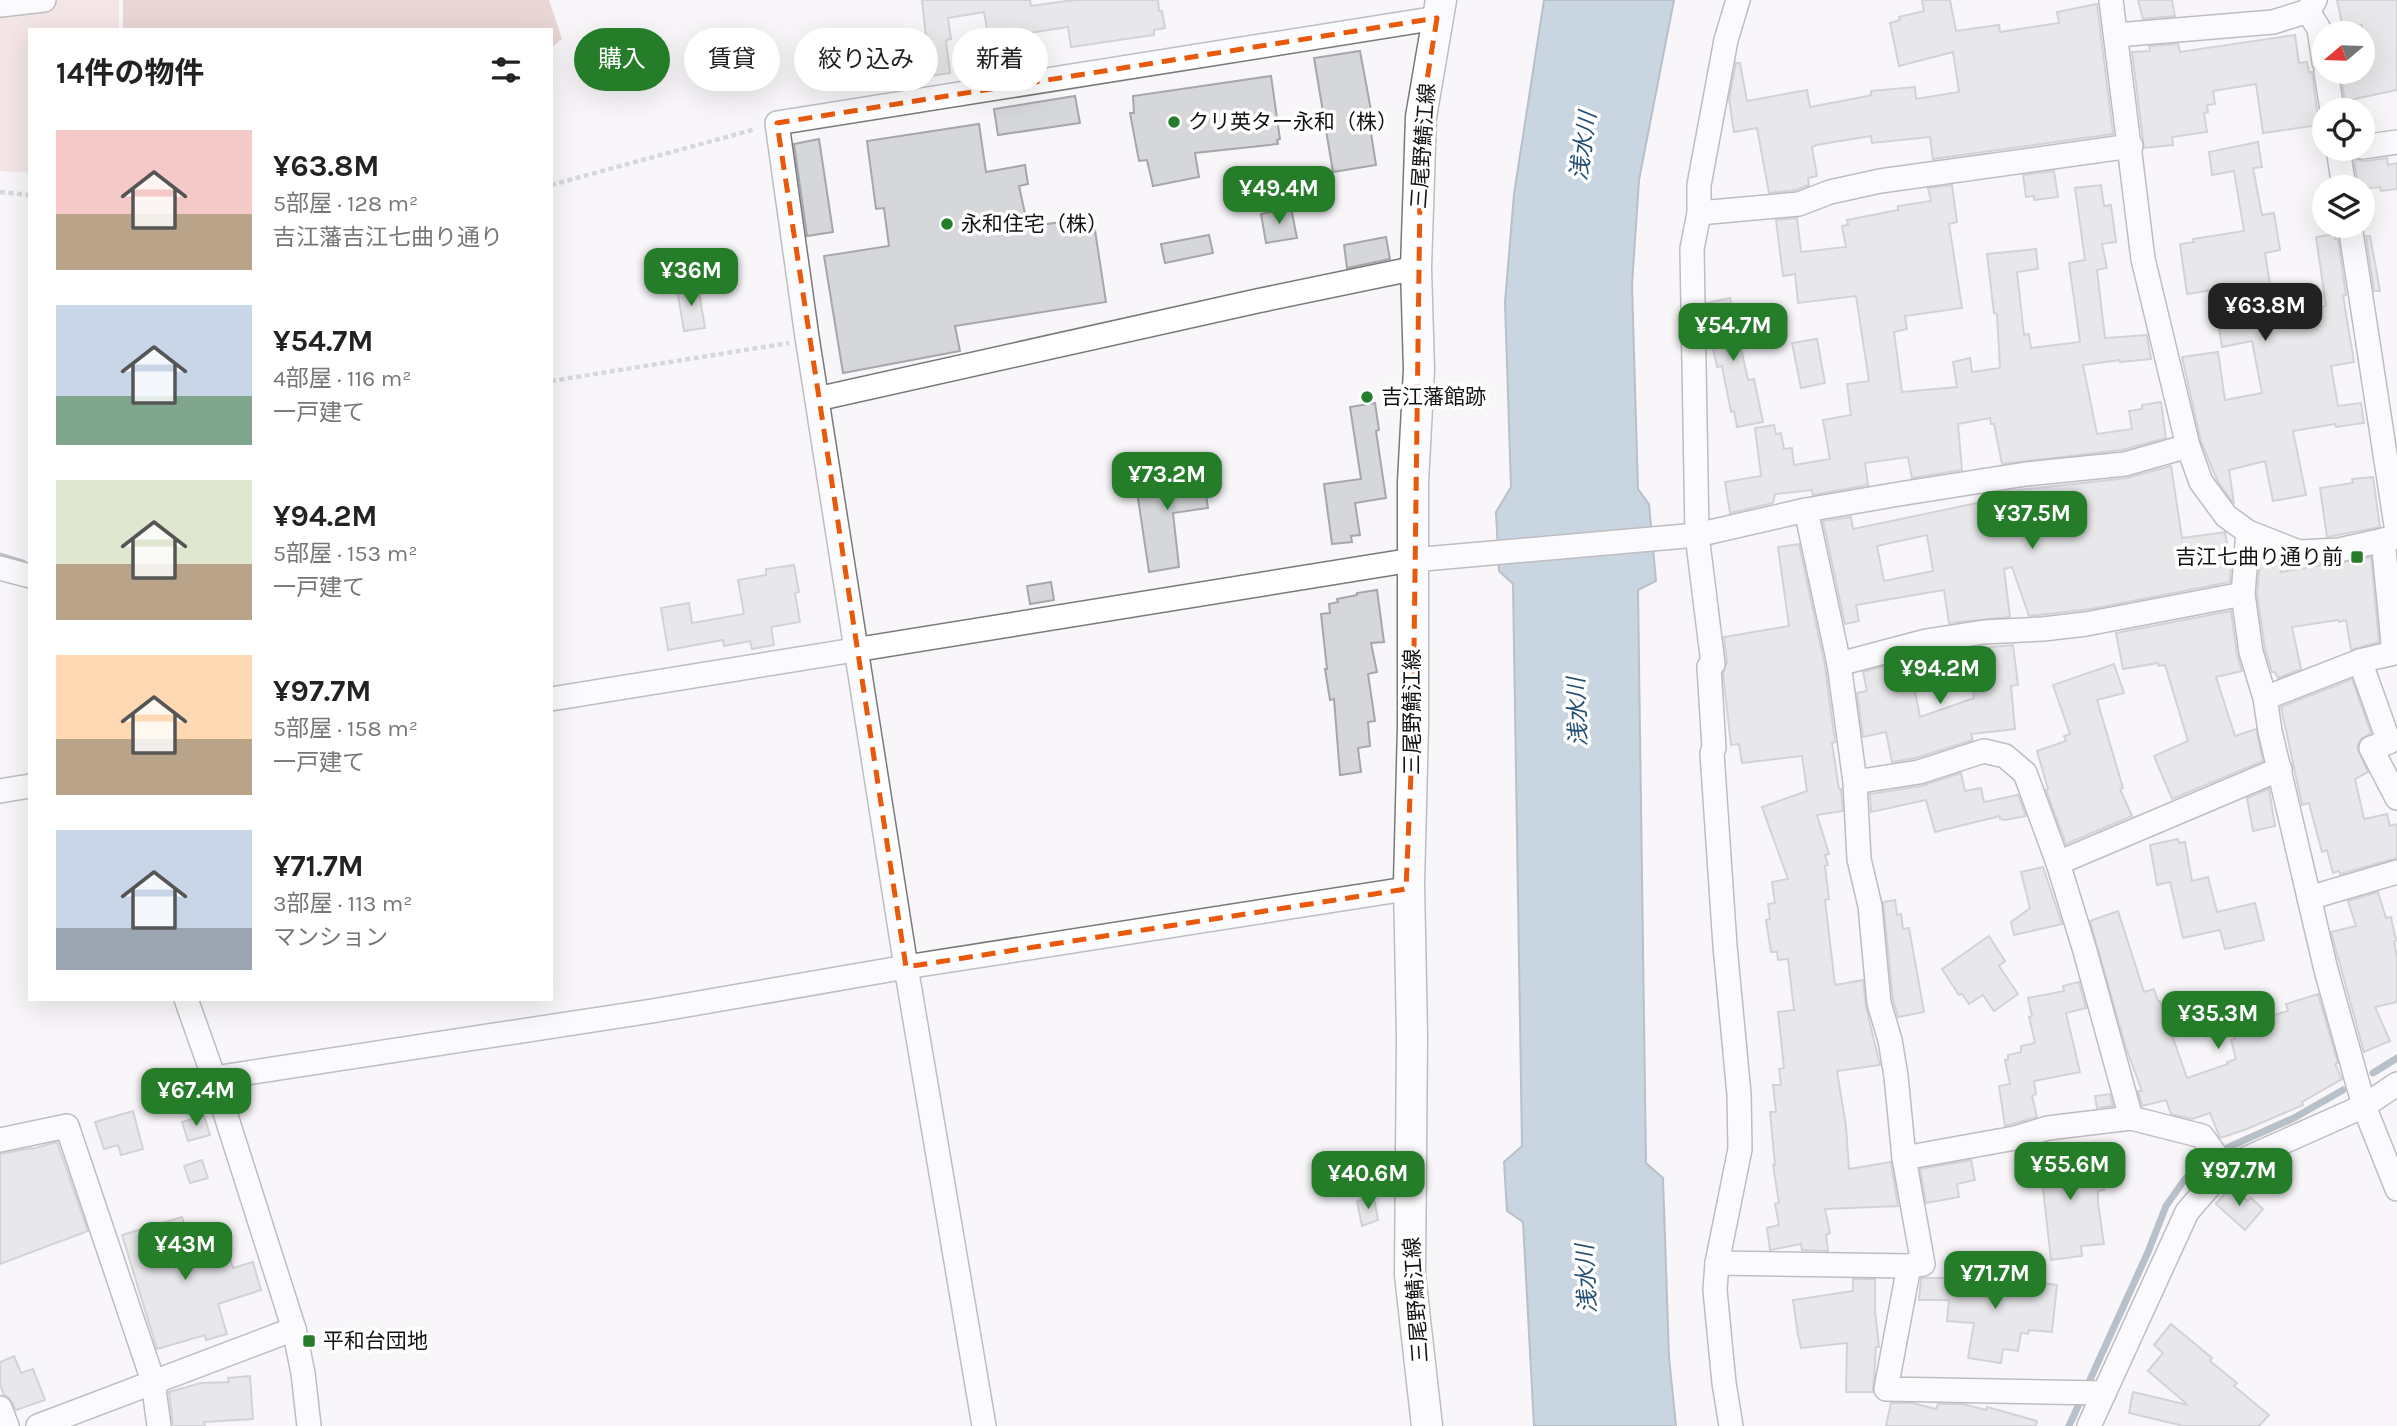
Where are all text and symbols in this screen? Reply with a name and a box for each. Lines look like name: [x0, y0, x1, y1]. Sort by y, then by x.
north arrow: [2312, 21, 2375, 84]
map controls: [2312, 21, 2375, 238]
chip: 購入: [574, 28, 670, 91]
chip: 賃貸: [684, 28, 780, 91]
chip: 絞り込み: [794, 28, 938, 91]
chip: 新着: [952, 28, 1048, 91]
icon: filters: [487, 51, 525, 89]
text: 14件の物件: [56, 55, 205, 91]
street label: 三尾野鯖江線: [1407, 82, 1439, 210]
button: locate: [2312, 98, 2375, 161]
water label: 浅水川: [1565, 107, 1602, 182]
place label: クリ英ター永和（株）: [1188, 110, 1398, 134]
marker: クリ英ター永和（株）: [1166, 114, 1182, 130]
text: ¥63.8M: [273, 148, 380, 184]
icon: home: [112, 158, 196, 242]
pin: ¥49.4M: [1222, 166, 1336, 226]
text: ¥49.4M: [1239, 175, 1319, 202]
button: layers: [2312, 175, 2375, 238]
text: 5部屋 · 128 m²: [273, 190, 418, 217]
place label: 永和住宅（株）: [961, 212, 1108, 236]
marker: 永和住宅（株）: [939, 216, 955, 232]
text: 吉江藩吉江七曲り通り: [273, 224, 503, 251]
pin: ¥36M: [650, 248, 732, 308]
text: ¥36M: [660, 257, 722, 284]
pin: ¥63.8M: [2208, 284, 2322, 343]
text: ¥63.8M: [2224, 292, 2306, 319]
pin: ¥54.7M: [1676, 304, 1790, 363]
text: ¥54.7M: [1694, 312, 1772, 339]
text: ¥54.7M: [273, 323, 374, 359]
icon: home: [112, 333, 196, 417]
text: 4部屋 · 116 m²: [273, 365, 411, 392]
place label: 吉江藩館跡: [1381, 385, 1486, 409]
marker: 吉江藩館跡: [1359, 389, 1375, 405]
text: 一戸建て: [273, 399, 365, 426]
pin: ¥73.2M: [1110, 452, 1224, 512]
text: ¥73.2M: [1128, 461, 1206, 488]
pin: ¥37.5M: [1975, 491, 2089, 551]
text: ¥94.2M: [273, 498, 378, 534]
text: ¥37.5M: [1993, 500, 2071, 527]
icon: home: [112, 508, 196, 592]
text: 5部屋 · 153 m²: [273, 540, 417, 567]
place label: 吉江七曲り通り前: [2175, 545, 2343, 569]
marker: 吉江七曲り通り前: [2349, 549, 2365, 565]
text: 一戸建て: [273, 574, 365, 601]
pin: ¥94.2M: [1883, 646, 1997, 706]
street label: 三尾野鯖江線: [1400, 649, 1424, 775]
text: ¥94.2M: [1900, 655, 1980, 682]
text: ¥97.7M: [273, 673, 371, 709]
water label: 浅水川: [1563, 674, 1592, 747]
icon: home: [112, 683, 196, 767]
text: 5部屋 · 158 m²: [273, 715, 418, 742]
text: 一戸建て: [273, 749, 365, 776]
text: ¥71.7M: [273, 848, 364, 884]
icon: home: [112, 858, 196, 942]
text: 3部屋 · 113 m²: [273, 890, 413, 917]
text: マンション: [273, 924, 388, 951]
pin: ¥35.3M: [2161, 992, 2275, 1051]
text: ¥35.3M: [2178, 1000, 2258, 1027]
pin: ¥67.4M: [139, 1068, 253, 1128]
text: ¥67.4M: [157, 1077, 235, 1104]
pin: ¥55.6M: [2013, 1142, 2127, 1202]
pin: ¥97.7M: [2182, 1148, 2296, 1208]
text: ¥55.6M: [2030, 1151, 2110, 1178]
pin: ¥40.6M: [1311, 1152, 1425, 1211]
text: ¥97.7M: [2201, 1157, 2277, 1184]
text: ¥40.6M: [1328, 1160, 1408, 1187]
pin: ¥43M: [144, 1222, 226, 1282]
text: ¥43M: [154, 1231, 216, 1258]
street label: 三尾野鯖江線: [1400, 1236, 1432, 1364]
water label: 浅水川: [1571, 1241, 1602, 1314]
pin: ¥71.7M: [1938, 1252, 2052, 1311]
text: ¥71.7M: [1960, 1260, 2030, 1287]
place label: 平和台団地: [323, 1329, 428, 1353]
marker: 平和台団地: [301, 1333, 317, 1349]

